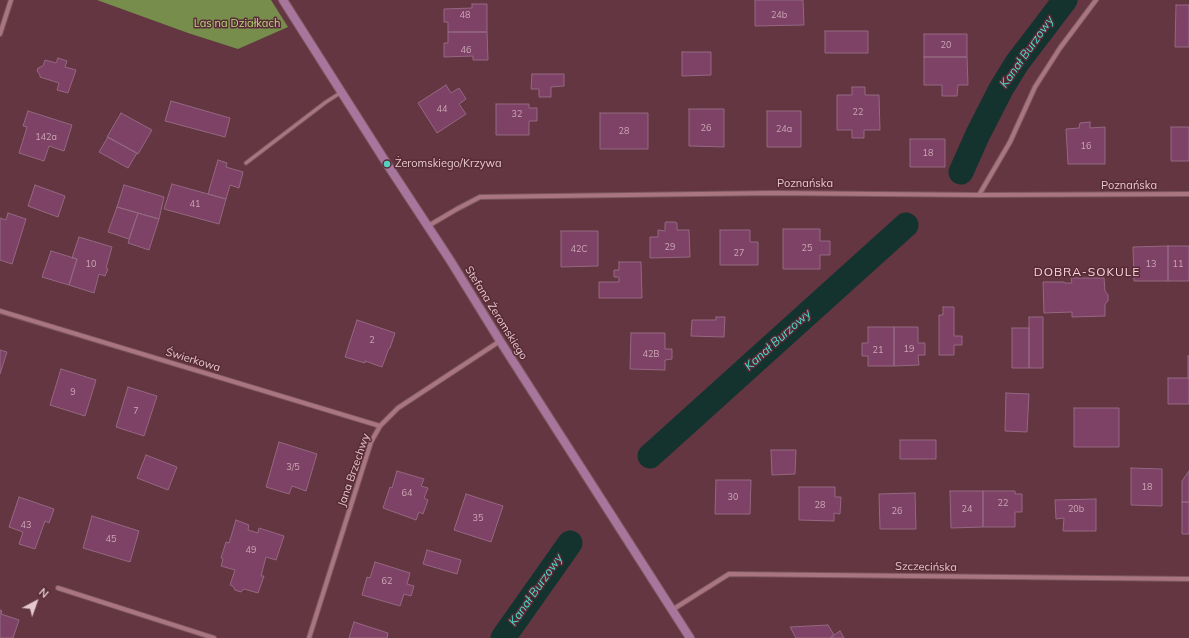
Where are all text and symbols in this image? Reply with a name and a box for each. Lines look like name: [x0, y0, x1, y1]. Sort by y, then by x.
house number: 48: [460, 10, 470, 20]
house number: 24b: [771, 10, 787, 20]
water label: Kanał Burzowy: [997, 13, 1057, 91]
park label: Las na Działkach: [194, 17, 280, 31]
house number: 20: [941, 40, 951, 50]
house number: 46: [461, 45, 471, 55]
house number: 44: [437, 104, 447, 114]
house number: 22: [853, 107, 863, 117]
house number: 32: [512, 109, 522, 119]
house number: 26: [701, 123, 711, 133]
house number: 24a: [776, 124, 792, 134]
house number: 28: [619, 126, 629, 136]
house number: 142a: [35, 132, 57, 142]
house number: 16: [1081, 141, 1091, 151]
house number: 18: [923, 148, 933, 158]
place label: Żeromskiego/Krzywa: [395, 157, 502, 171]
marker: Żeromskiego/Krzywa: [382, 159, 392, 169]
street label: Poznańska: [777, 177, 833, 191]
street label: Poznańska: [1101, 179, 1157, 193]
house number: 41: [190, 199, 200, 209]
house number: 29: [665, 242, 675, 252]
house number: 25: [802, 243, 812, 253]
house number: 42C: [571, 244, 587, 254]
house number: 27: [734, 248, 744, 258]
house number: 10: [86, 259, 96, 269]
house number: 13: [1146, 259, 1156, 269]
house number: 11: [1173, 259, 1183, 269]
street label: Stefana Żeromskiego: [462, 264, 530, 362]
district label: DOBRA-SOKULE: [1034, 265, 1140, 279]
water label: Kanał Burzowy: [742, 306, 814, 374]
house number: 2: [369, 335, 375, 345]
house number: 19: [904, 344, 914, 354]
street label: Świerkowa: [164, 345, 222, 375]
house number: 21: [873, 345, 883, 355]
house number: 42B: [643, 349, 659, 359]
house number: 9: [70, 387, 76, 397]
house number: 7: [133, 406, 139, 416]
street label: Jana Brzechwy: [335, 432, 373, 508]
house number: 3/5: [286, 462, 300, 472]
house number: 18: [1142, 482, 1152, 492]
house number: 64: [402, 488, 412, 498]
house number: 30: [728, 492, 738, 502]
house number: 22: [998, 498, 1008, 508]
house number: 28: [815, 500, 825, 510]
house number: 24: [962, 504, 972, 514]
house number: 20b: [1068, 504, 1084, 514]
house number: 26: [892, 506, 902, 516]
house number: 35: [473, 513, 483, 523]
house number: 43: [21, 520, 31, 530]
house number: 45: [106, 534, 116, 544]
house number: 49: [246, 545, 256, 555]
water label: Kanał Burzowy: [506, 551, 566, 629]
street label: Szczecińska: [895, 560, 957, 574]
house number: 62: [382, 576, 392, 586]
north arrow: [16, 582, 56, 622]
text: N: [36, 585, 52, 601]

